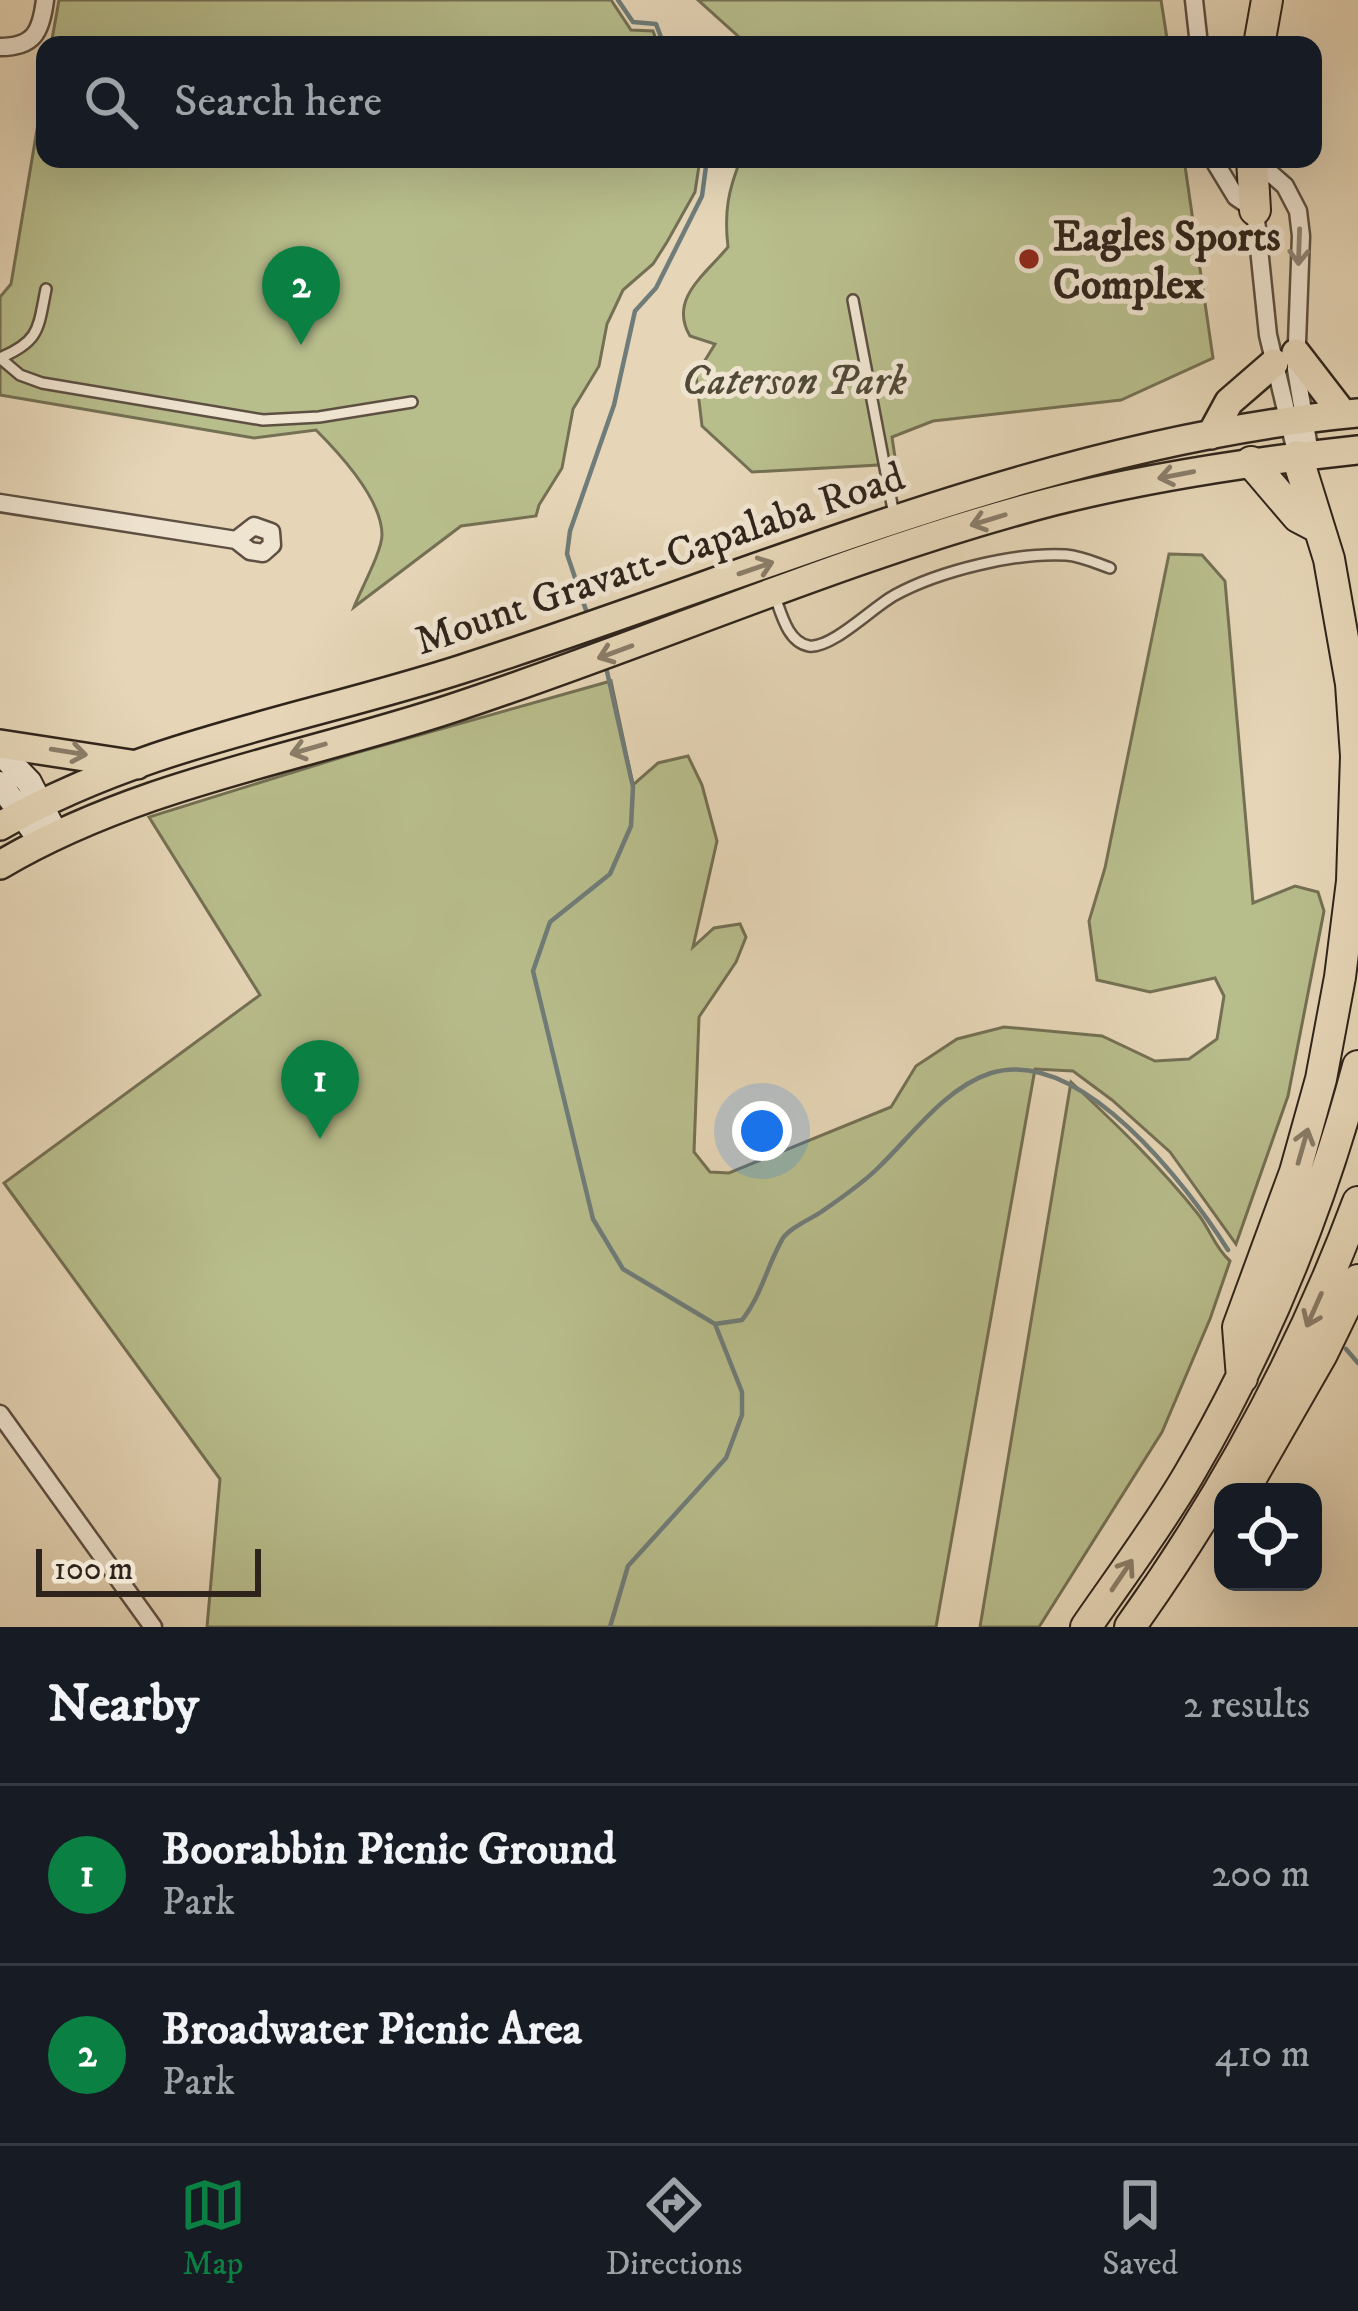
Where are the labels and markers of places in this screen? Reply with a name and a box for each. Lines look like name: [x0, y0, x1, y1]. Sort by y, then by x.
place label: Eagles Sports Complex: [1053, 212, 1280, 312]
pin: 2: [262, 246, 340, 345]
marker: Eagles Sports Complex: [1016, 246, 1042, 272]
pin: 1: [281, 1040, 359, 1139]

